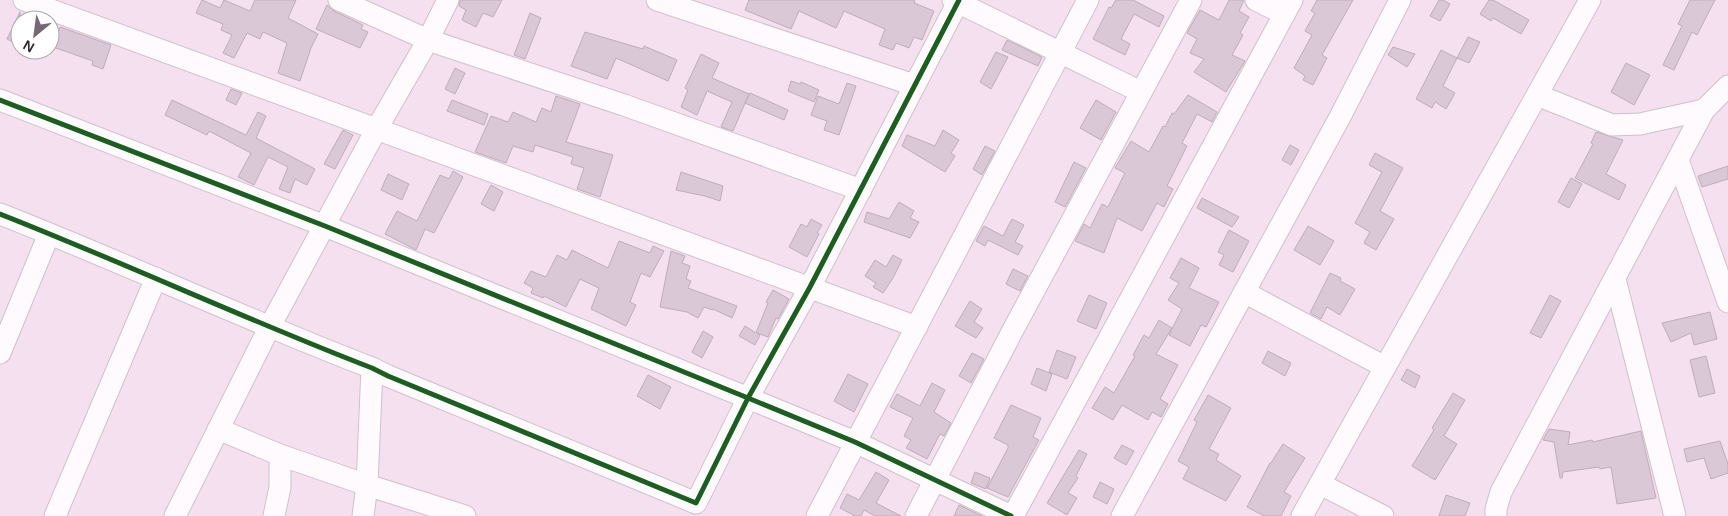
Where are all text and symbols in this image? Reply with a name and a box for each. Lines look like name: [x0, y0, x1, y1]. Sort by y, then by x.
north arrow: [10, 10, 60, 60]
text: N: [20, 37, 37, 56]

